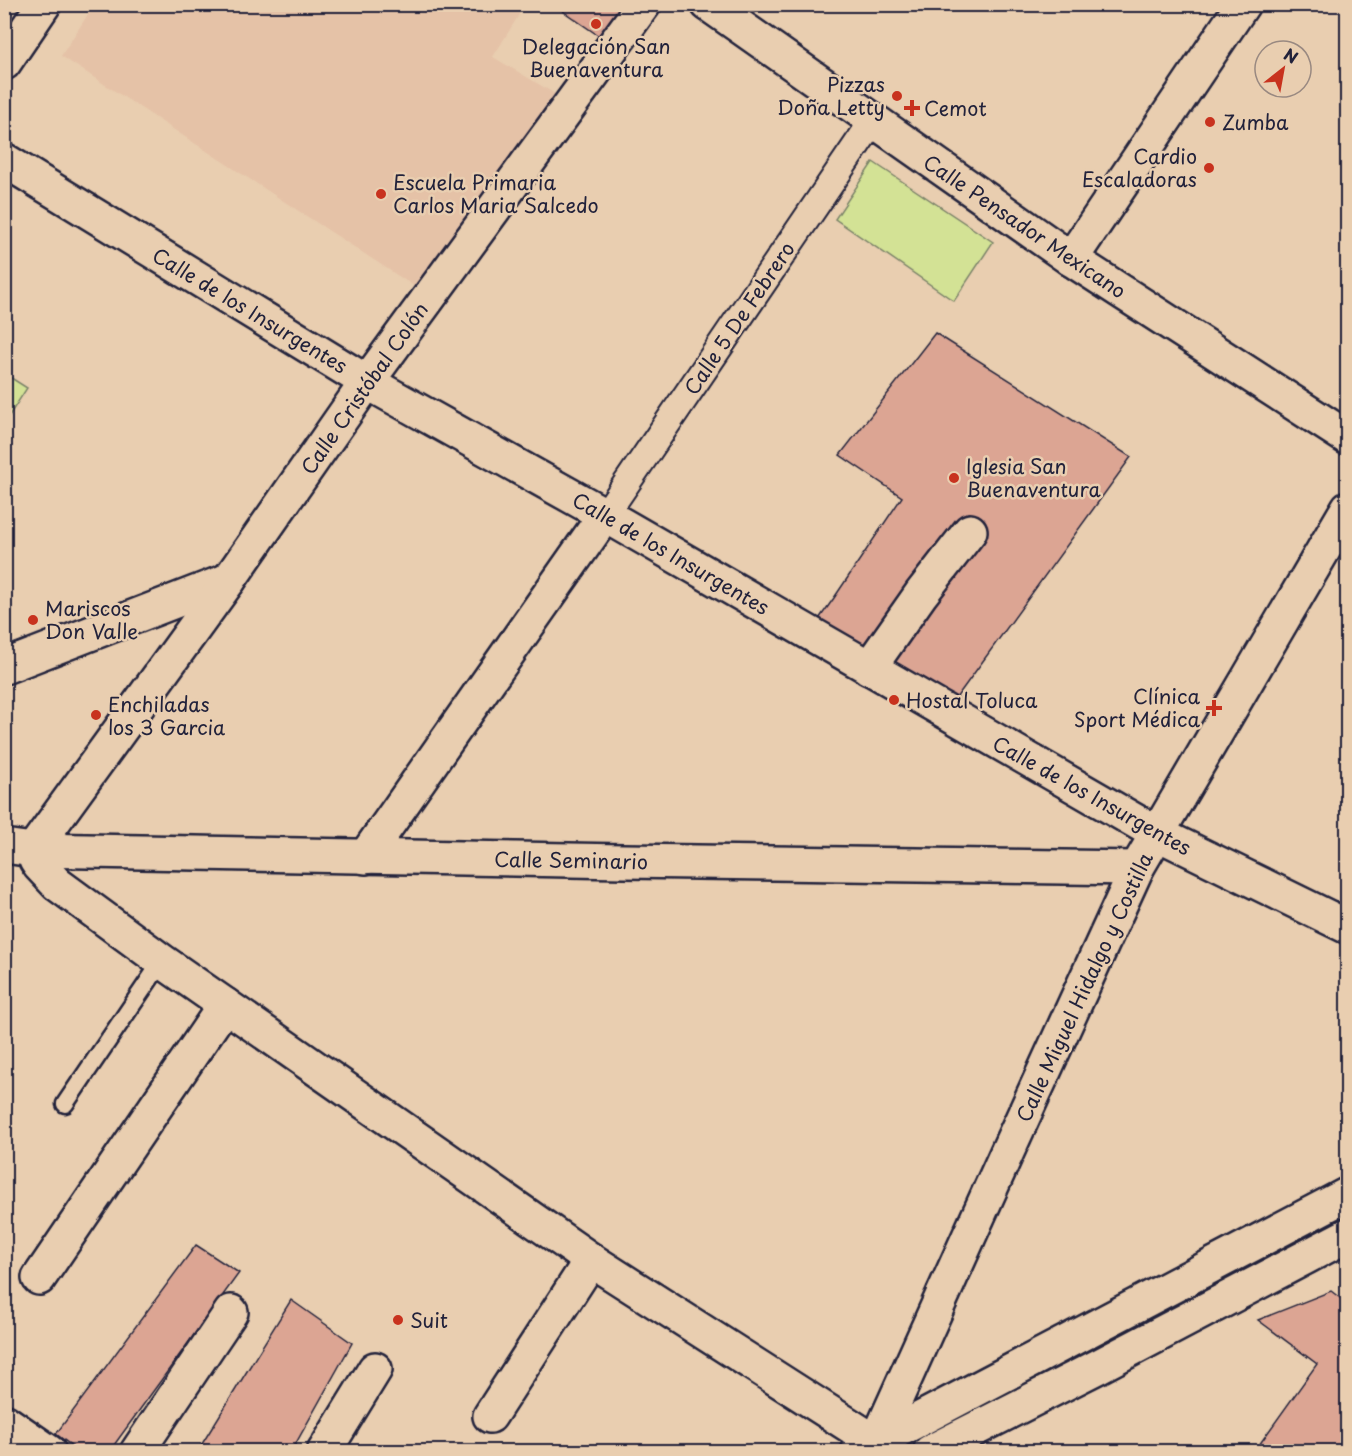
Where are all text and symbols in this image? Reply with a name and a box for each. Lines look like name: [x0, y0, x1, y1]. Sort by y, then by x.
marker: Delegación San Buenaventura: [589, 17, 603, 31]
place label: Delegación San Buenaventura: [521, 31, 671, 84]
north arrow: [1253, 39, 1313, 99]
text: N: [1280, 42, 1303, 69]
place label: Pizzas Doña Letty: [777, 69, 885, 122]
marker: Pizzas Doña Letty: [890, 89, 904, 103]
place label: Cemot: [924, 93, 987, 123]
marker: Cemot: [905, 101, 919, 115]
place label: Zumba: [1222, 107, 1289, 137]
marker: Zumba: [1203, 115, 1217, 129]
place label: Cardio Escaladoras: [1082, 141, 1197, 194]
street label: Calle Pensador Mexicano: [918, 147, 1132, 305]
marker: Cardio Escaladoras: [1202, 161, 1216, 175]
place label: Escuela Primaria Carlos Maria Salcedo: [393, 167, 599, 220]
marker: Escuela Primaria Carlos Maria Salcedo: [374, 187, 388, 201]
street label: Calle 5 De Febrero: [676, 235, 802, 401]
street label: Calle de los Insurgentes: [147, 240, 353, 380]
street label: Calle Cristóbal Colón: [293, 296, 435, 480]
place label: Iglesia San Buenaventura: [966, 451, 1101, 504]
marker: Iglesia San Buenaventura: [947, 471, 961, 485]
street label: Calle de los Insurgentes: [567, 484, 775, 622]
place label: Mariscos Don Valle: [45, 593, 138, 646]
marker: Mariscos Don Valle: [26, 613, 40, 627]
place label: Clínica Sport Médica: [1074, 681, 1200, 734]
place label: Hostal Toluca: [906, 685, 1038, 715]
place label: Enchiladas los 3 Garcia: [108, 689, 225, 742]
marker: Hostal Toluca: [887, 693, 901, 707]
marker: Clínica Sport Médica: [1205, 699, 1223, 717]
marker: Enchiladas los 3 Garcia: [89, 708, 103, 722]
street label: Calle de los Insurgentes: [987, 728, 1197, 862]
street label: Calle Seminario: [494, 844, 648, 876]
street label: Calle Miguel Hidalgo y Costilla: [1008, 847, 1160, 1127]
place label: Suit: [410, 1305, 448, 1335]
marker: Suit: [391, 1313, 405, 1327]

